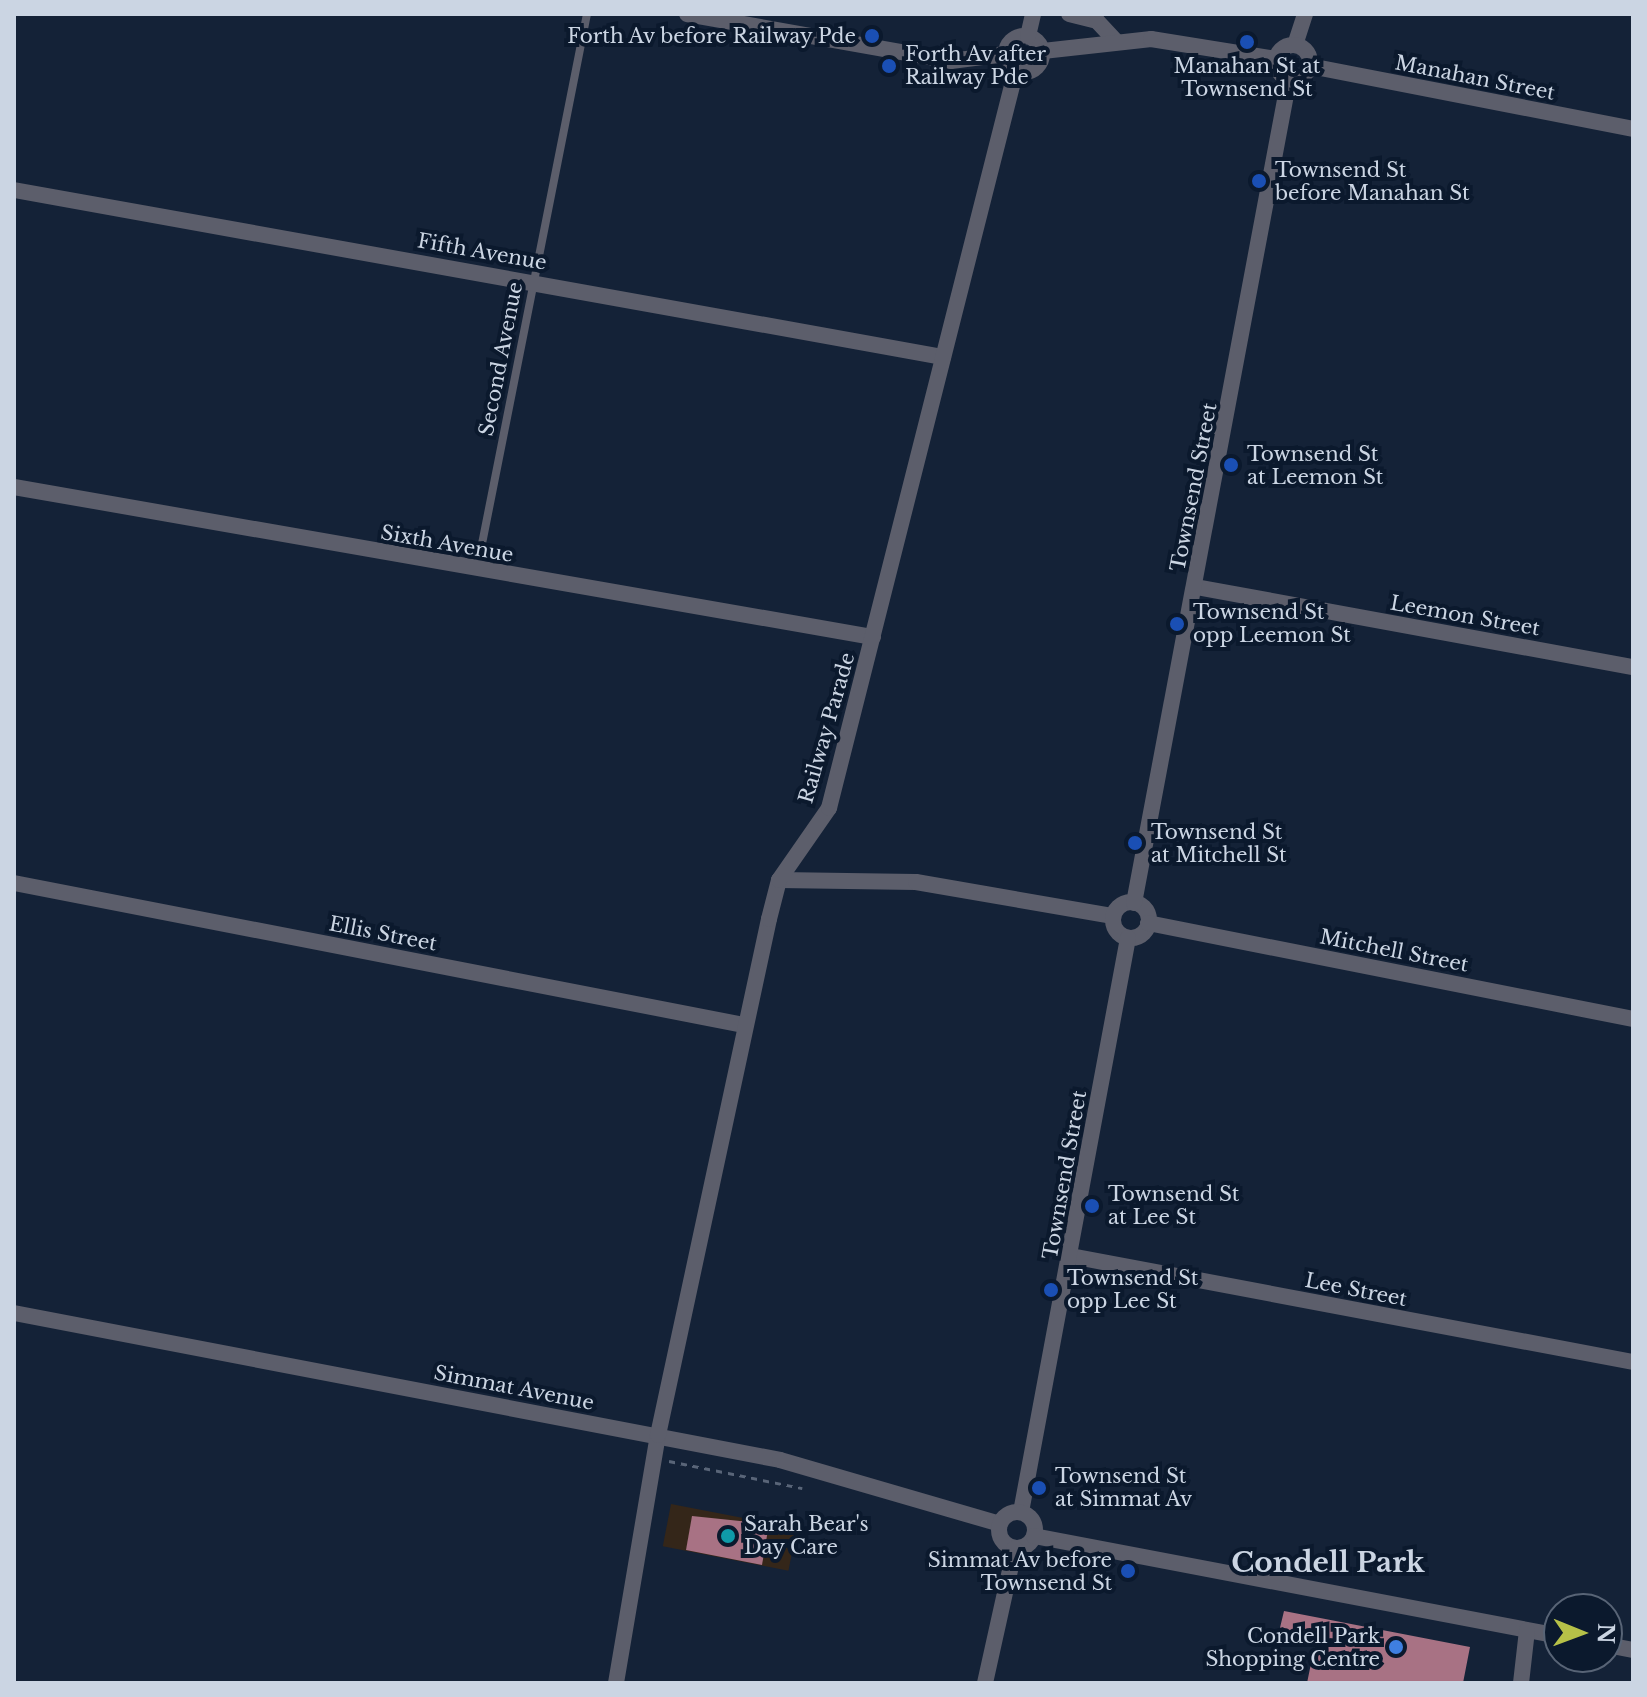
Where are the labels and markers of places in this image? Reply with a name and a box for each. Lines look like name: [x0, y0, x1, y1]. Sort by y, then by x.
place label: Forth Av before Railway Pde: [565, 24, 856, 48]
marker: Forth Av before Railway Pde: [863, 27, 881, 45]
marker: Manahan St at Townsend St: [1238, 33, 1256, 51]
place label: Forth Av after Railway Pde: [905, 42, 1047, 89]
place label: Manahan St at Townsend St: [1174, 54, 1320, 101]
marker: Forth Av after Railway Pde: [880, 57, 898, 75]
place label: Townsend St before Manahan St: [1275, 158, 1470, 205]
marker: Townsend St before Manahan St: [1250, 172, 1268, 190]
place label: Townsend St at Leemon St: [1247, 442, 1383, 489]
marker: Townsend St at Leemon St: [1222, 456, 1240, 474]
place label: Townsend St opp Leemon St: [1193, 600, 1351, 647]
marker: Townsend St opp Leemon St: [1168, 615, 1186, 633]
place label: Townsend St at Mitchell St: [1151, 820, 1287, 867]
marker: Townsend St at Mitchell St: [1126, 834, 1144, 852]
place label: Townsend St at Lee St: [1108, 1182, 1239, 1229]
marker: Townsend St at Lee St: [1083, 1197, 1101, 1215]
place label: Townsend St opp Lee St: [1067, 1266, 1198, 1313]
marker: Townsend St opp Lee St: [1042, 1281, 1060, 1299]
place label: Townsend St at Simmat Av: [1055, 1464, 1193, 1511]
marker: Townsend St at Simmat Av: [1030, 1479, 1048, 1497]
place label: Sarah Bear's Day Care: [744, 1512, 869, 1559]
marker: Sarah Bear's Day Care: [719, 1527, 737, 1545]
place label: Simmat Av before Townsend St: [926, 1548, 1112, 1595]
marker: Simmat Av before Townsend St: [1119, 1562, 1137, 1580]
place label: Condell Park Shopping Centre: [1205, 1624, 1380, 1671]
marker: Condell Park Shopping Centre: [1387, 1638, 1405, 1656]

